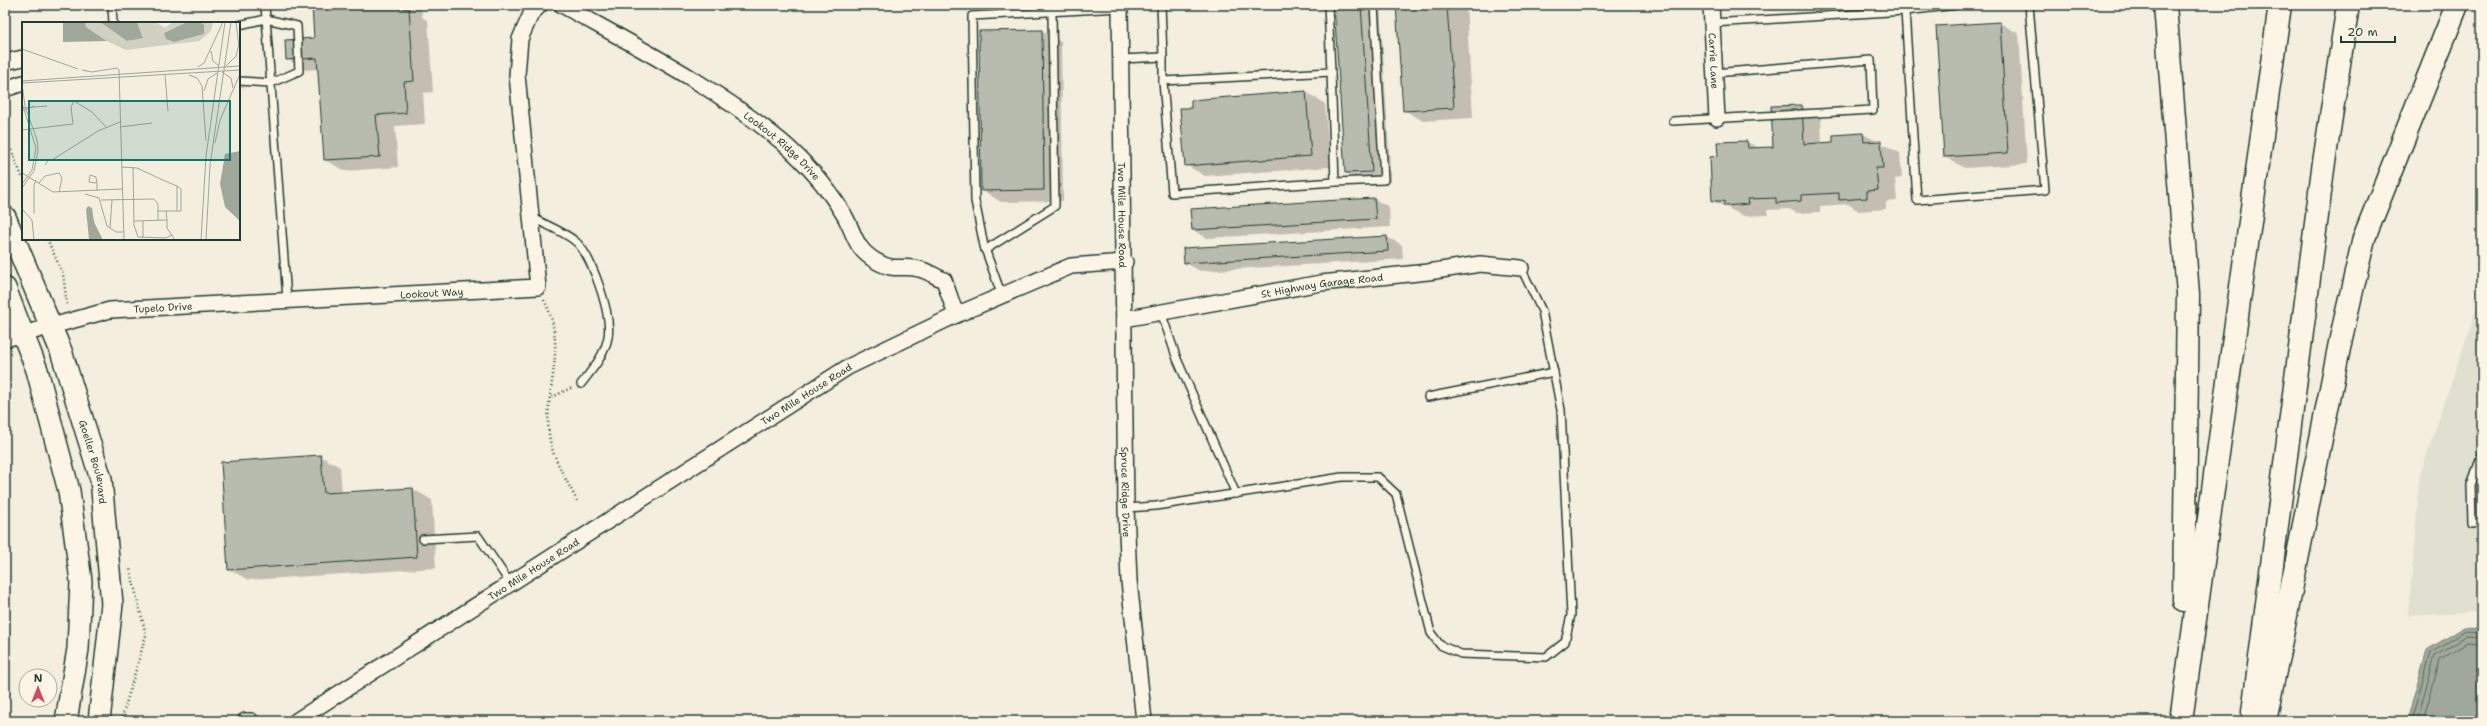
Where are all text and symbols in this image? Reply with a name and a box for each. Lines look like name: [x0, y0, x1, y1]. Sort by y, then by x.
scale bar: [2341, 18, 2395, 44]
inset map: [22, 22, 240, 240]
text: 20 m: [2347, 24, 2378, 40]
street label: Carrie Lane: [1705, 33, 1721, 90]
street label: Lookout Ridge Drive: [741, 109, 823, 183]
street label: Two Mile House Road: [1115, 162, 1129, 269]
street label: St Highway Garage Road: [1260, 271, 1384, 301]
street label: Lookout Way: [400, 285, 464, 301]
street label: Tupelo Drive: [133, 300, 193, 316]
street label: Two Mile House Road: [758, 360, 855, 428]
street label: Goeller Boulevard: [76, 418, 109, 505]
street label: Spruce Ridge Drive: [1118, 447, 1133, 538]
street label: Two Mile House Road: [486, 535, 582, 603]
north arrow: [18, 668, 58, 708]
text: N: [34, 671, 43, 686]

